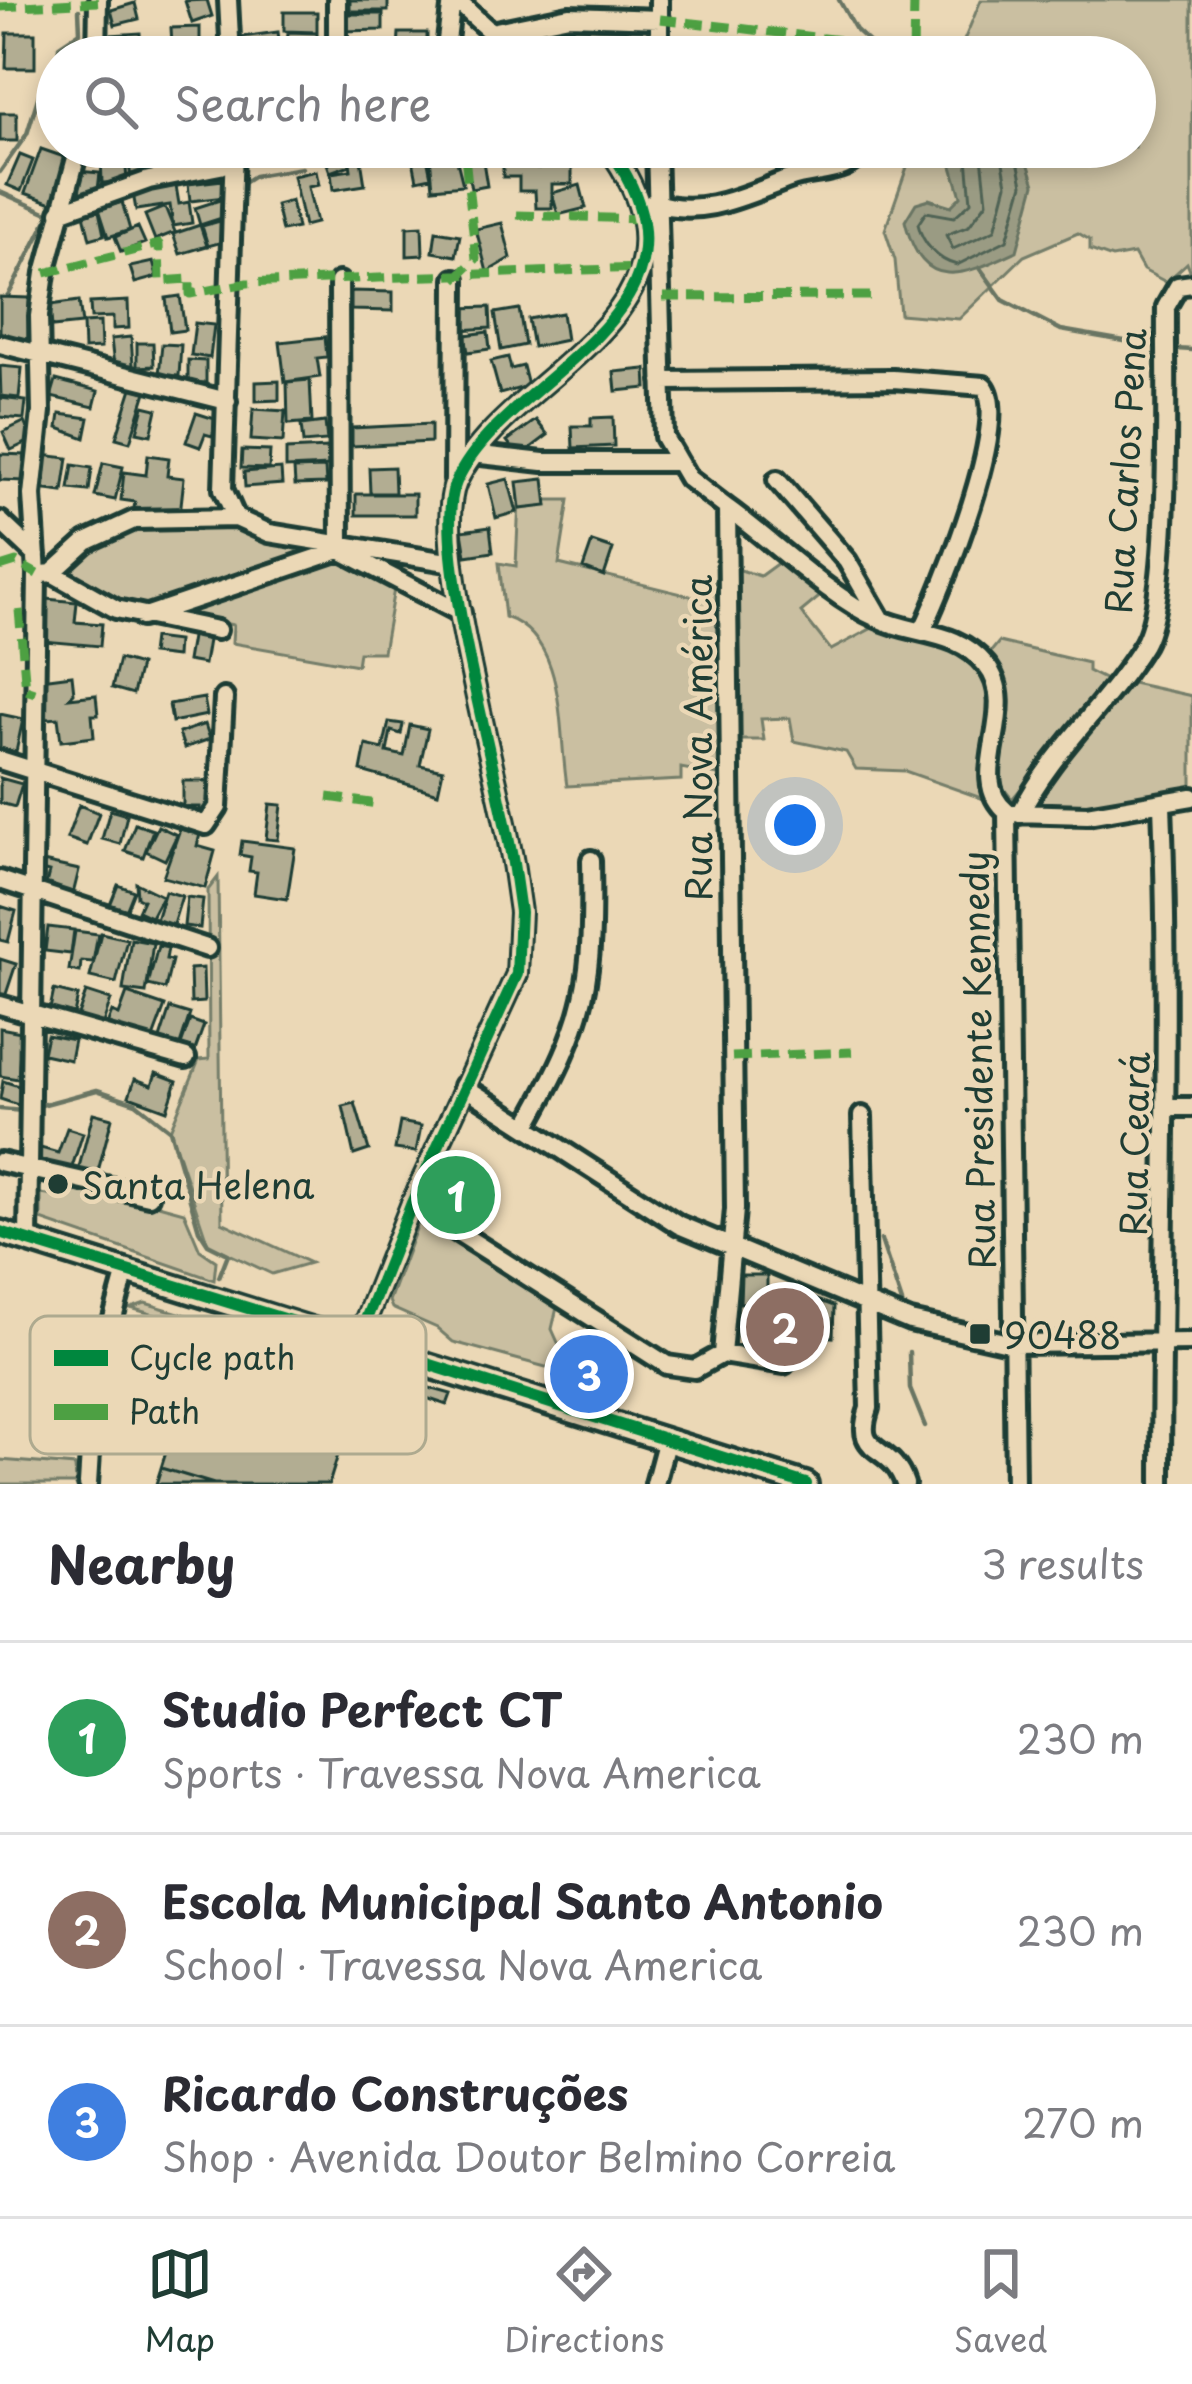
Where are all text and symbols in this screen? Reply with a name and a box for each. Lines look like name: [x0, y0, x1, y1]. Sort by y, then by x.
search box: [36, 36, 1156, 168]
text: Search here: [174, 68, 431, 136]
icon: search: [78, 69, 144, 135]
street label: Rua Carlos Pena: [1090, 326, 1158, 615]
street label: Rua Nova América: [670, 574, 724, 901]
your location: [765, 795, 825, 855]
street label: Rua Presidente Kennedy: [946, 850, 1008, 1270]
street label: Rua Ceará: [1104, 1051, 1162, 1236]
pin: 1: [417, 1150, 495, 1240]
place label: Santa Helena: [82, 1157, 315, 1211]
marker: Santa Helena: [45, 1171, 71, 1197]
pin: 2: [746, 1282, 824, 1372]
place label: 90488: [1004, 1307, 1122, 1361]
legend: [30, 1316, 426, 1454]
marker: 90488: [967, 1321, 993, 1347]
pin: 3: [550, 1329, 628, 1419]
text: Cycle path: [129, 1331, 295, 1381]
text: Path: [129, 1385, 200, 1435]
text: Nearby: [48, 1524, 235, 1601]
text: 3 results: [981, 1533, 1144, 1592]
text: Studio Perfect CT: [162, 1674, 562, 1742]
text: 1: [78, 1708, 96, 1767]
text: 230 m: [1017, 1708, 1144, 1767]
text: Sports · Travessa Nova America: [162, 1742, 761, 1801]
text: Escola Municipal Santo Antonio: [162, 1866, 883, 1934]
text: 2: [73, 1900, 101, 1959]
text: 230 m: [1017, 1900, 1144, 1959]
text: School · Travessa Nova America: [162, 1934, 762, 1993]
text: Ricardo Construções: [162, 2058, 629, 2126]
text: 3: [74, 2092, 100, 2151]
text: 270 m: [1022, 2092, 1144, 2151]
text: Shop · Avenida Doutor Belmino Correia: [162, 2126, 895, 2185]
tab: Map: [145, 2241, 215, 2363]
tab: Directions: [504, 2241, 665, 2363]
tab: Saved: [954, 2241, 1047, 2363]

